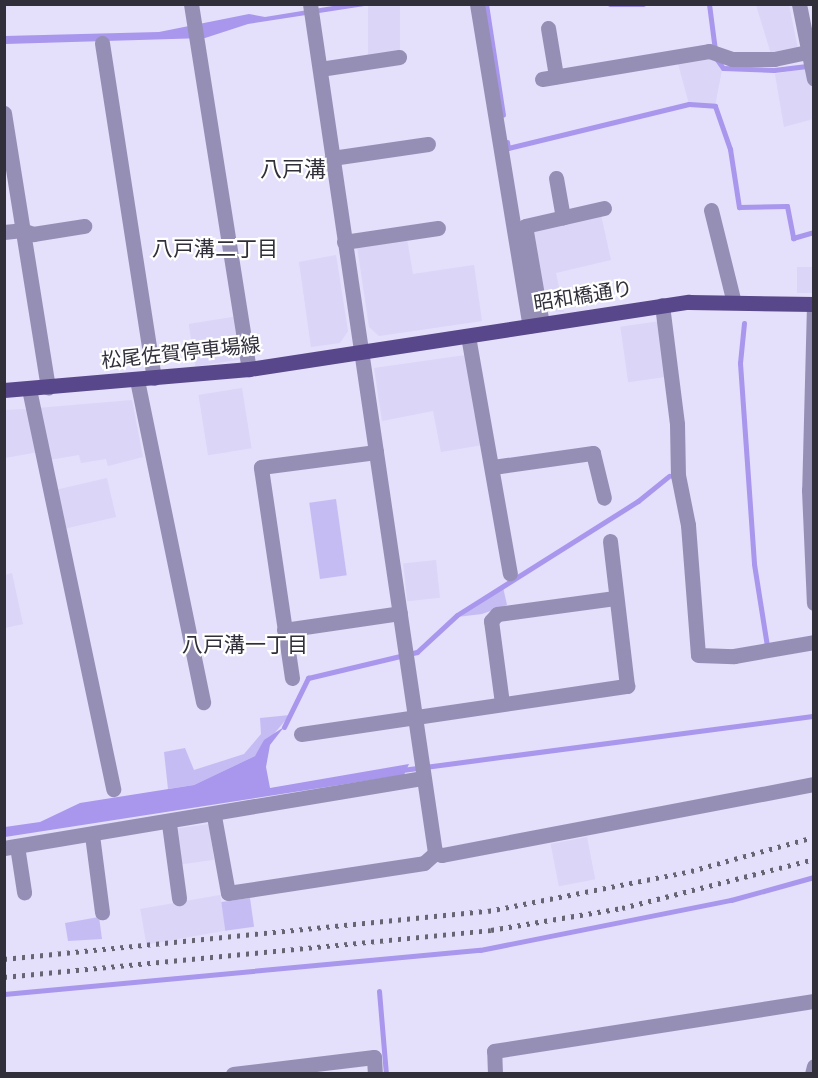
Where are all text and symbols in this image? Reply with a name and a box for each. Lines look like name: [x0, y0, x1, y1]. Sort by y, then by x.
district label: 八戸溝: [260, 157, 326, 183]
district label: 八戸溝二丁目: [152, 236, 278, 262]
street label: 昭和橋通り: [532, 276, 634, 316]
street label: 松尾佐賀停車場線: [100, 333, 262, 373]
district label: 八戸溝一丁目: [182, 632, 308, 658]

